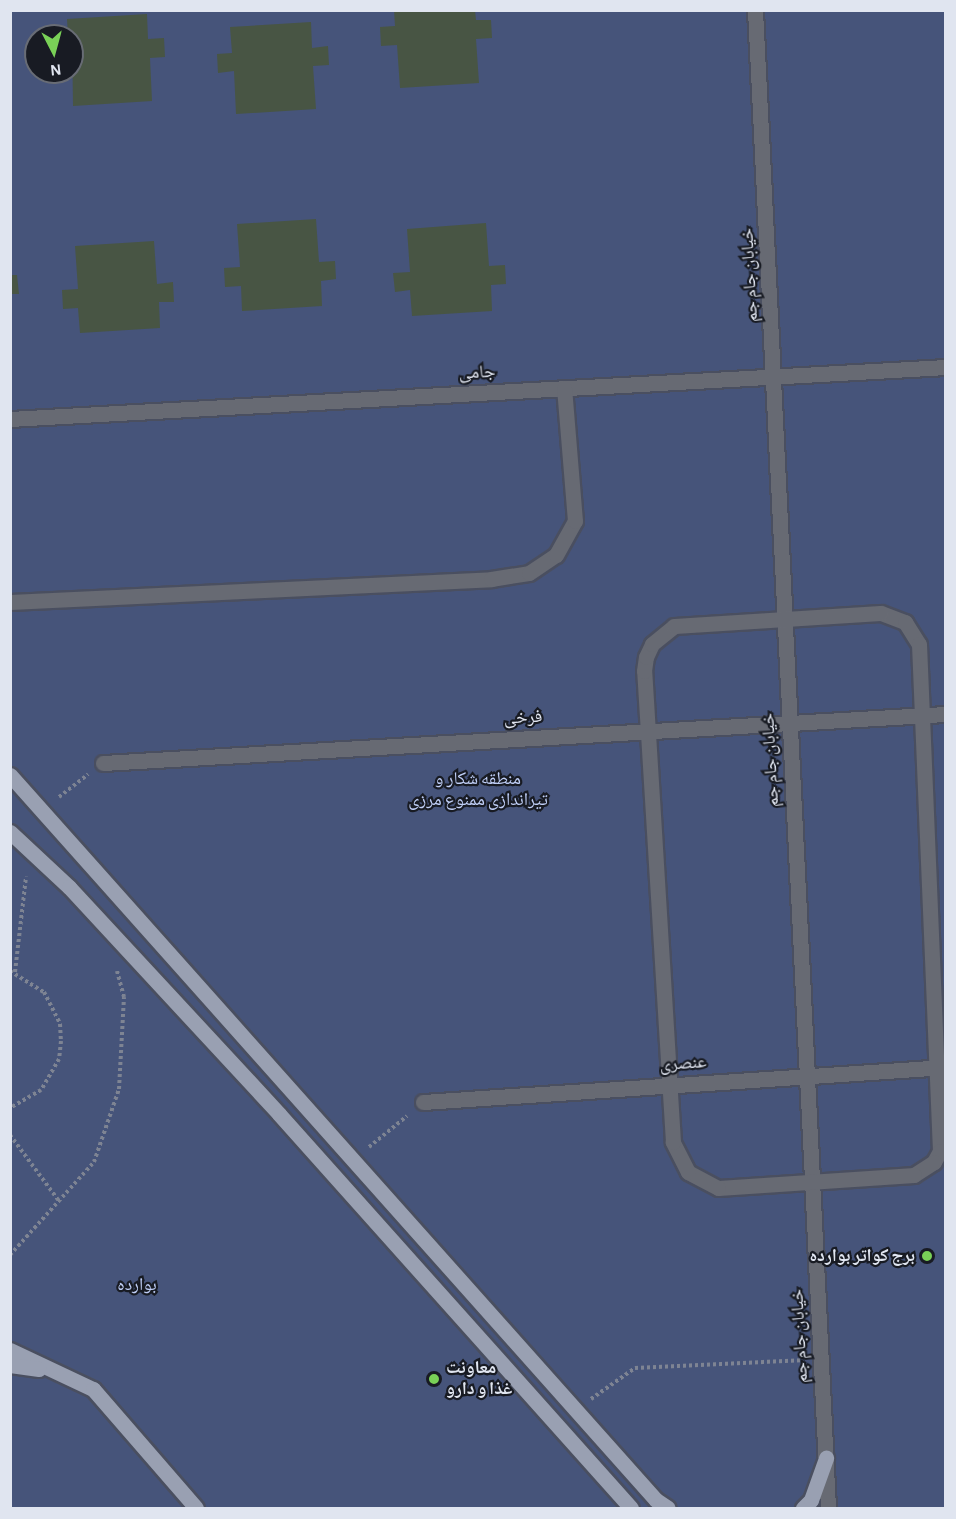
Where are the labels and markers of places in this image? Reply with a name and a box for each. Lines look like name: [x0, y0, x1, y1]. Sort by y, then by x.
place label: برج کواتر بوارده: [809, 1245, 915, 1267]
marker: برج کواتر بوارده: [920, 1249, 934, 1263]
place label: معاونت غذا و دارو: [446, 1358, 512, 1400]
marker: معاونت غذا و دارو: [427, 1372, 441, 1386]

